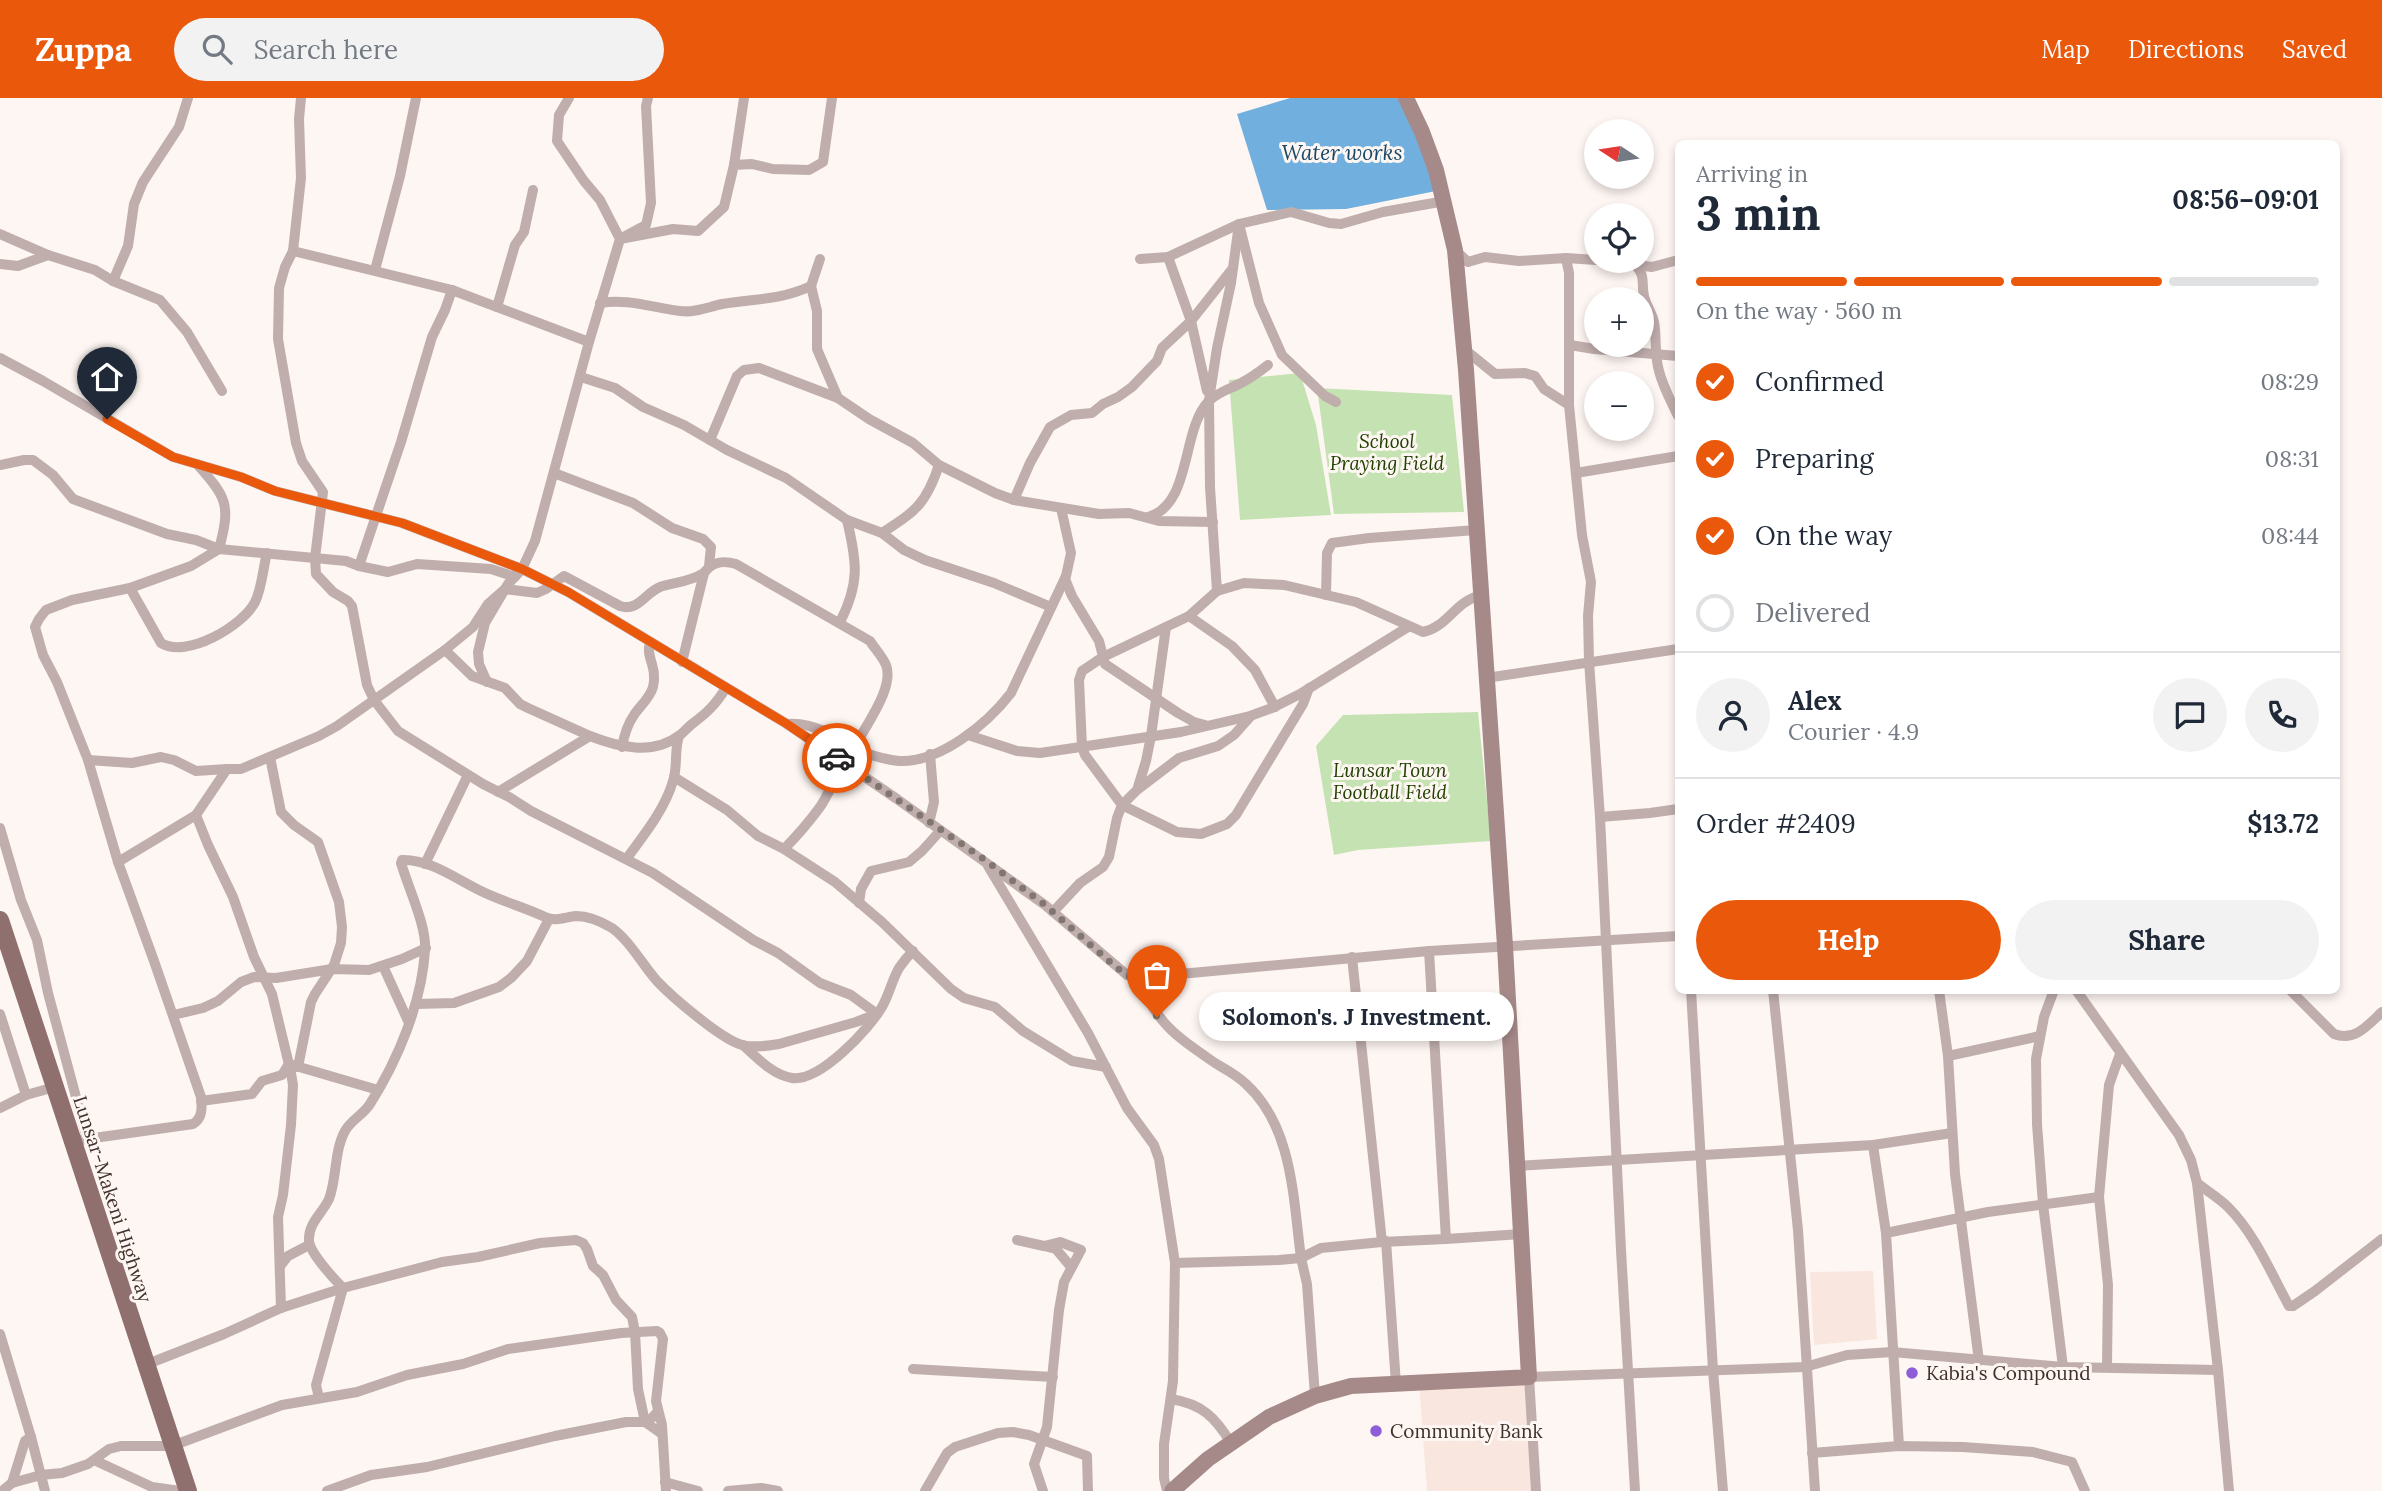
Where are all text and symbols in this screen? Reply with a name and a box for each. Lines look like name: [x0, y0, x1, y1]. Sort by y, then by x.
search box: [174, 18, 664, 81]
text: Zuppa: [35, 28, 132, 70]
icon: search: [198, 30, 236, 68]
text: Search here: [254, 33, 398, 66]
text: Map: [2041, 34, 2090, 65]
text: Directions: [2128, 34, 2244, 65]
text: Saved: [2282, 34, 2347, 65]
north arrow: [1584, 119, 1654, 189]
map controls: [1584, 119, 1654, 441]
water label: Water works: [1282, 139, 1402, 166]
text: Arriving in: [1696, 159, 1808, 188]
text: 08:56–09:01: [2172, 183, 2319, 216]
text: 3 min: [1696, 184, 1821, 243]
button: locate: [1584, 203, 1654, 273]
button: +: [1584, 287, 1654, 357]
text: On the way · 560 m: [1696, 296, 1902, 325]
pin: [77, 347, 137, 419]
icon: home: [88, 358, 126, 396]
icon: check: [1696, 363, 1734, 401]
text: Confirmed: [1755, 365, 1884, 398]
text: 08:29: [2260, 367, 2319, 396]
button: −: [1584, 371, 1654, 441]
park label: School Praying Field: [1330, 429, 1445, 475]
icon: check: [1696, 440, 1734, 478]
text: Preparing: [1755, 442, 1874, 475]
text: 08:31: [2265, 444, 2319, 473]
icon: check: [1696, 517, 1734, 555]
text: On the way: [1755, 519, 1892, 552]
text: 08:44: [2261, 521, 2319, 550]
text: Delivered: [1755, 596, 1871, 629]
button: person: [1696, 678, 1770, 752]
button: chat: [2153, 678, 2227, 752]
button: phone: [2245, 678, 2319, 752]
text: Alex: [1788, 684, 1842, 717]
text: Courier · 4.9: [1788, 717, 1919, 746]
courier: [802, 723, 872, 793]
icon: car: [818, 739, 856, 777]
park label: Lunsar Town Football Field: [1333, 758, 1448, 804]
text: Order #2409: [1696, 807, 1856, 840]
text: $13.72: [2247, 807, 2319, 840]
button: Help: [1696, 900, 2001, 980]
button: Share: [2015, 900, 2319, 980]
pin: [1127, 945, 1187, 1017]
icon: bag: [1138, 956, 1176, 994]
callout: Solomon's. J Investment.: [1199, 992, 1514, 1042]
text: Solomon's. J Investment.: [1222, 1002, 1491, 1031]
street label: Lunsar-Makeni Highway: [68, 1093, 158, 1305]
place label: Kabia's Compound: [1926, 1361, 2091, 1385]
marker: Kabia's Compound: [1904, 1365, 1920, 1381]
place label: Community Bank: [1390, 1419, 1543, 1443]
marker: Community Bank: [1368, 1423, 1384, 1439]

